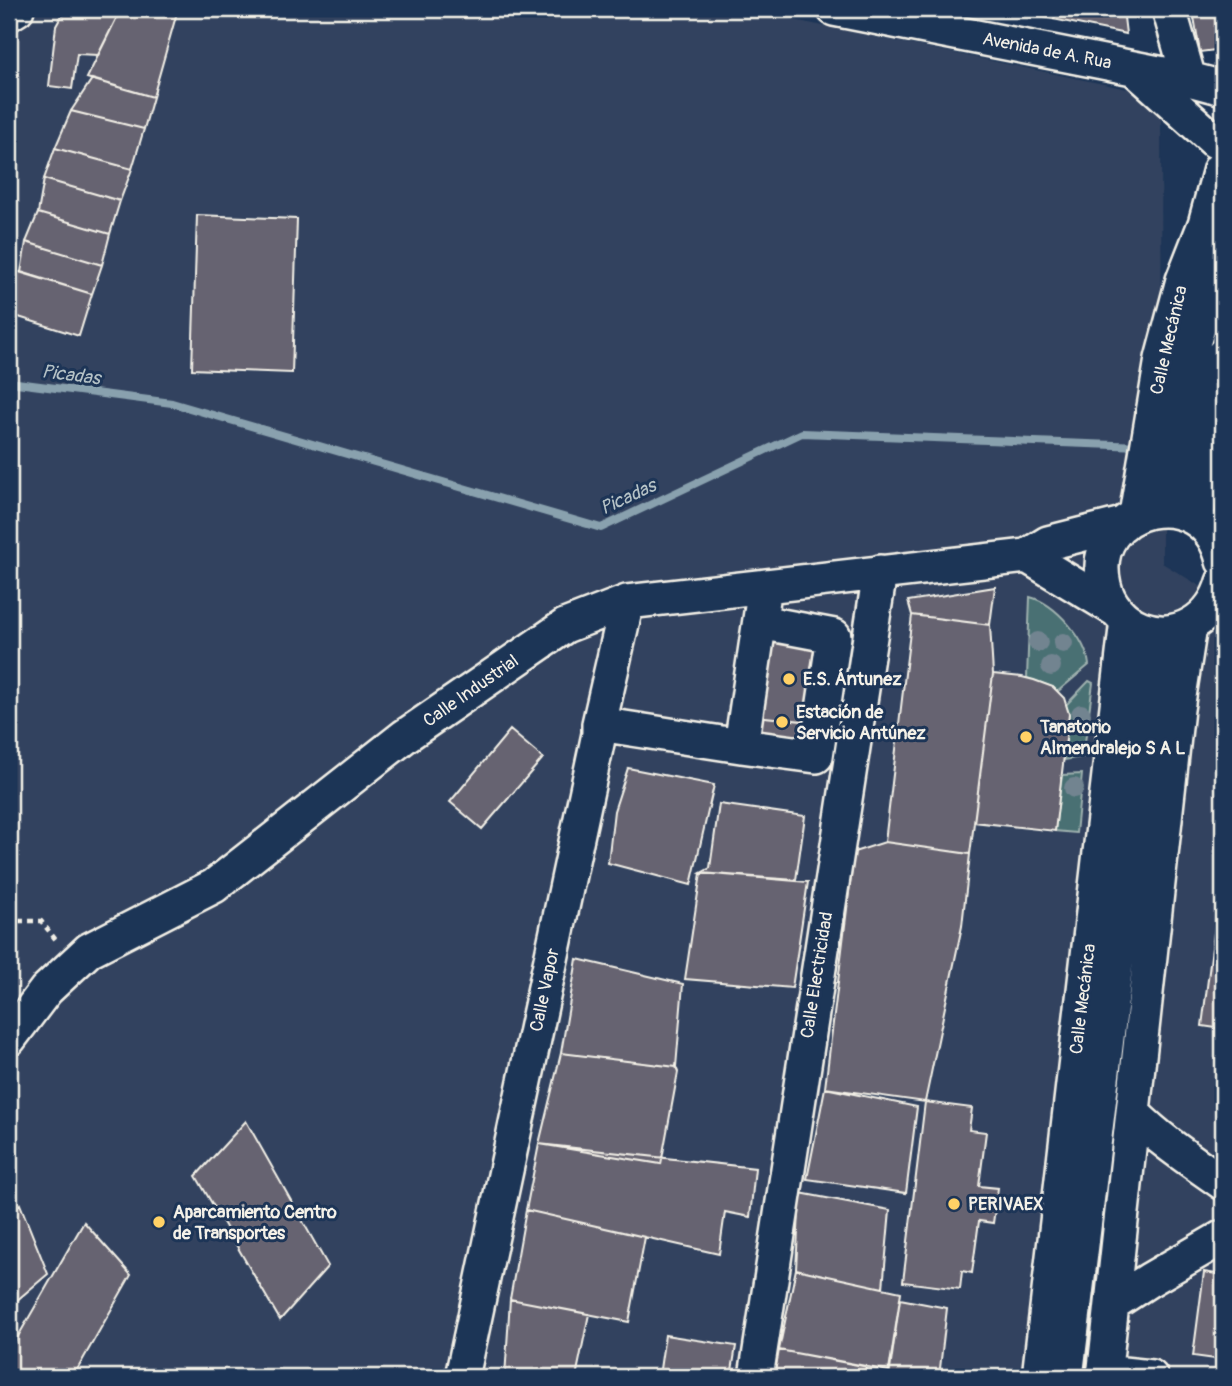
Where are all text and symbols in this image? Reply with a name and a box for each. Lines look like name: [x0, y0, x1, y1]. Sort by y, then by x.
street label: Avenida de A. Rua: [981, 27, 1113, 75]
street label: Calle Mecánica: [1145, 283, 1193, 397]
water label: Picadas: [40, 359, 104, 391]
water label: Picadas: [596, 473, 662, 520]
street label: Calle Industrial: [419, 650, 523, 732]
place label: E.S. Ántunez: [803, 668, 902, 691]
marker: E.S. Ántunez: [781, 671, 797, 687]
place label: Estación de Servicio Antúnez: [796, 701, 926, 745]
marker: Estación de Servicio Antúnez: [774, 714, 790, 730]
place label: Tanatorio Almendralejo S A L: [1039, 716, 1185, 760]
marker: Tanatorio Almendralejo S A L: [1018, 729, 1034, 745]
street label: Calle Electricidad: [796, 910, 838, 1040]
street label: Calle Mecánica: [1065, 942, 1101, 1056]
street label: Calle Vapor: [525, 946, 565, 1034]
place label: PERIVAEX: [968, 1193, 1043, 1216]
marker: PERIVAEX: [946, 1196, 962, 1212]
place label: Aparcamiento Centro de Transportes: [173, 1201, 337, 1245]
marker: Aparcamiento Centro de Transportes: [151, 1214, 167, 1230]

